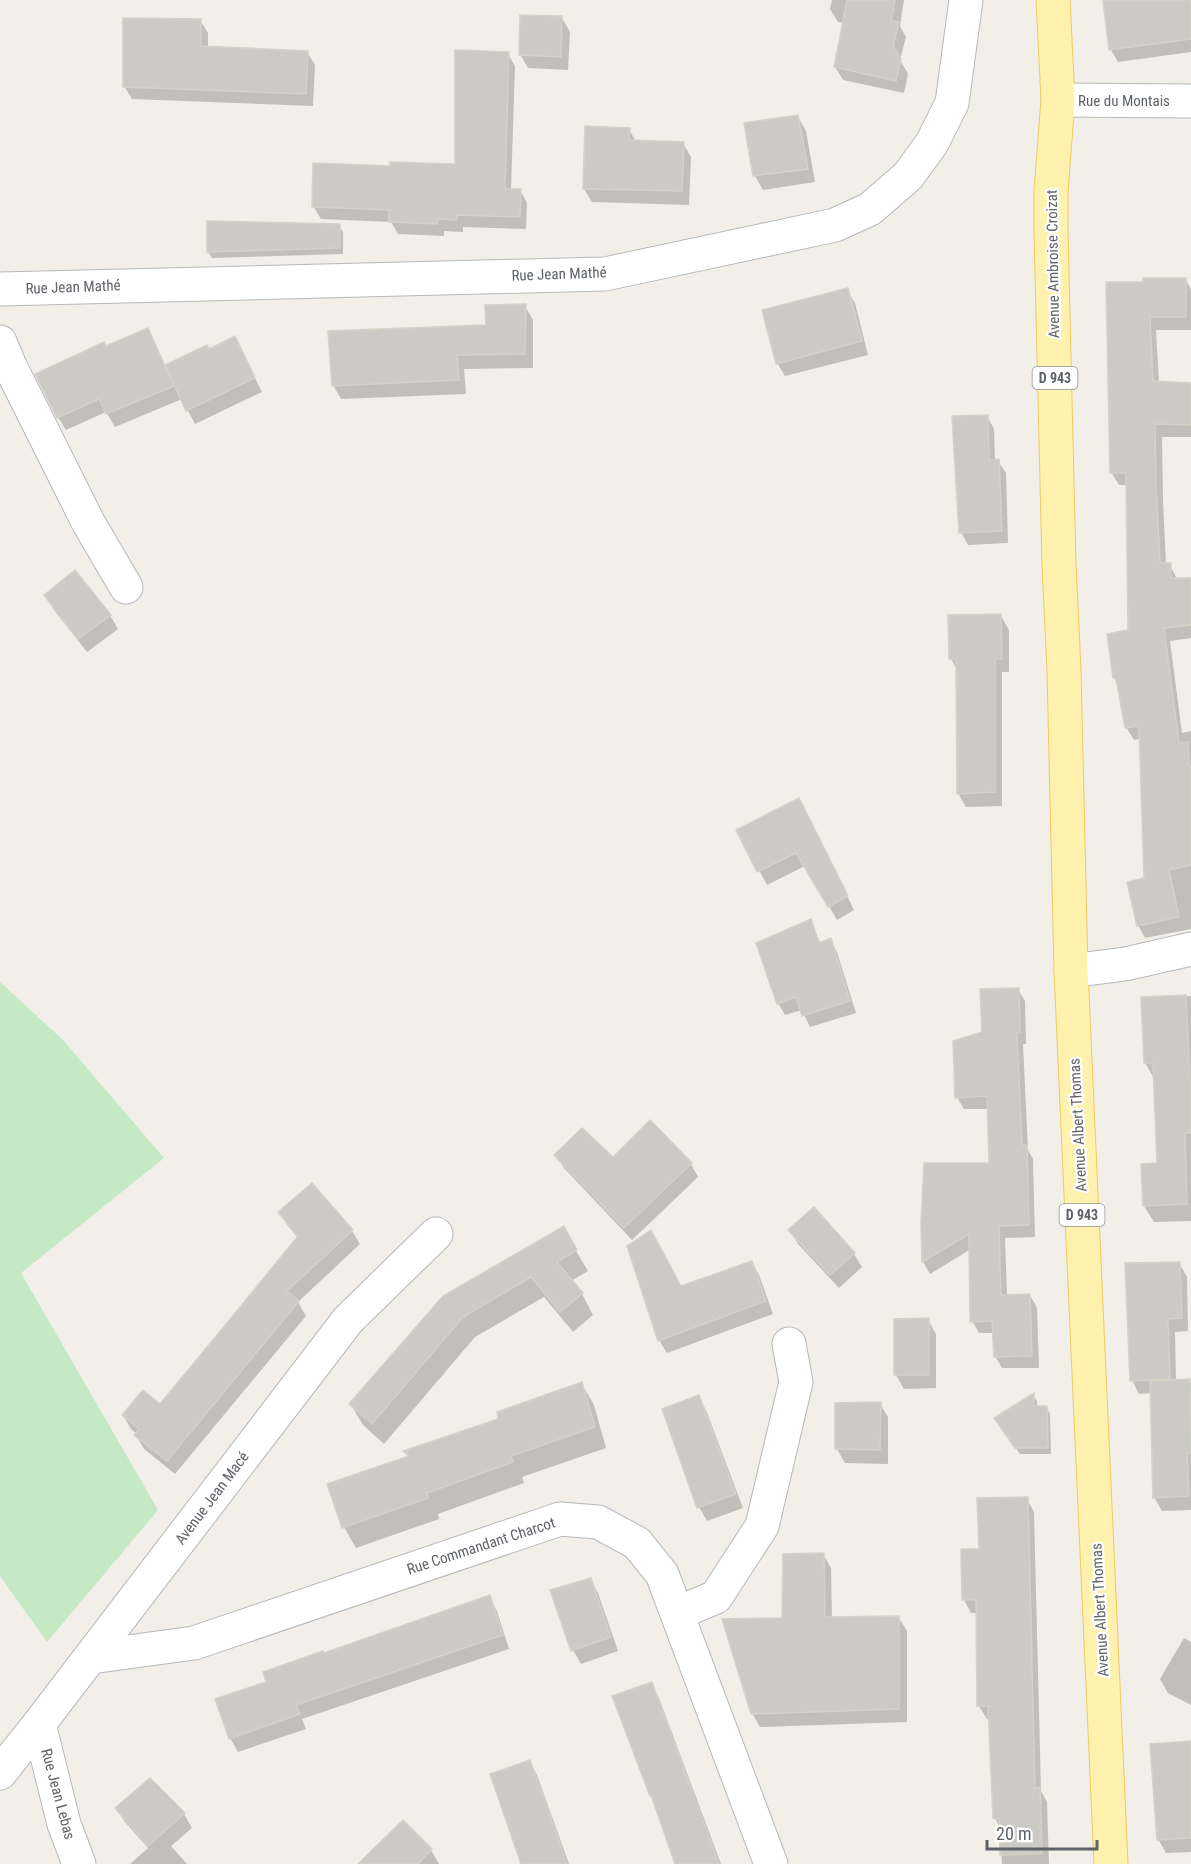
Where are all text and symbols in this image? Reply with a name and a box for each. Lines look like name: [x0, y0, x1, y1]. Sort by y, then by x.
street label: Rue du Montais: [1078, 92, 1170, 110]
street label: Avenue Ambroise Croizat: [1043, 189, 1063, 339]
street label: Rue Jean Mathé: [511, 263, 607, 285]
street label: Rue Jean Mathé: [25, 276, 121, 298]
road number: D 943: [1032, 367, 1078, 389]
street label: Avenue Albert Thomas: [1066, 1058, 1090, 1192]
road number: D 943: [1060, 1204, 1104, 1226]
street label: Avenue Jean Macé: [171, 1448, 253, 1548]
street label: Rue Commandant Charcot: [405, 1514, 557, 1578]
street label: Avenue Albert Thomas: [1088, 1543, 1112, 1677]
street label: Rue Jean Lebas: [37, 1747, 79, 1842]
scale bar: [987, 1813, 1096, 1851]
text: 20 m: [996, 1823, 1031, 1844]

